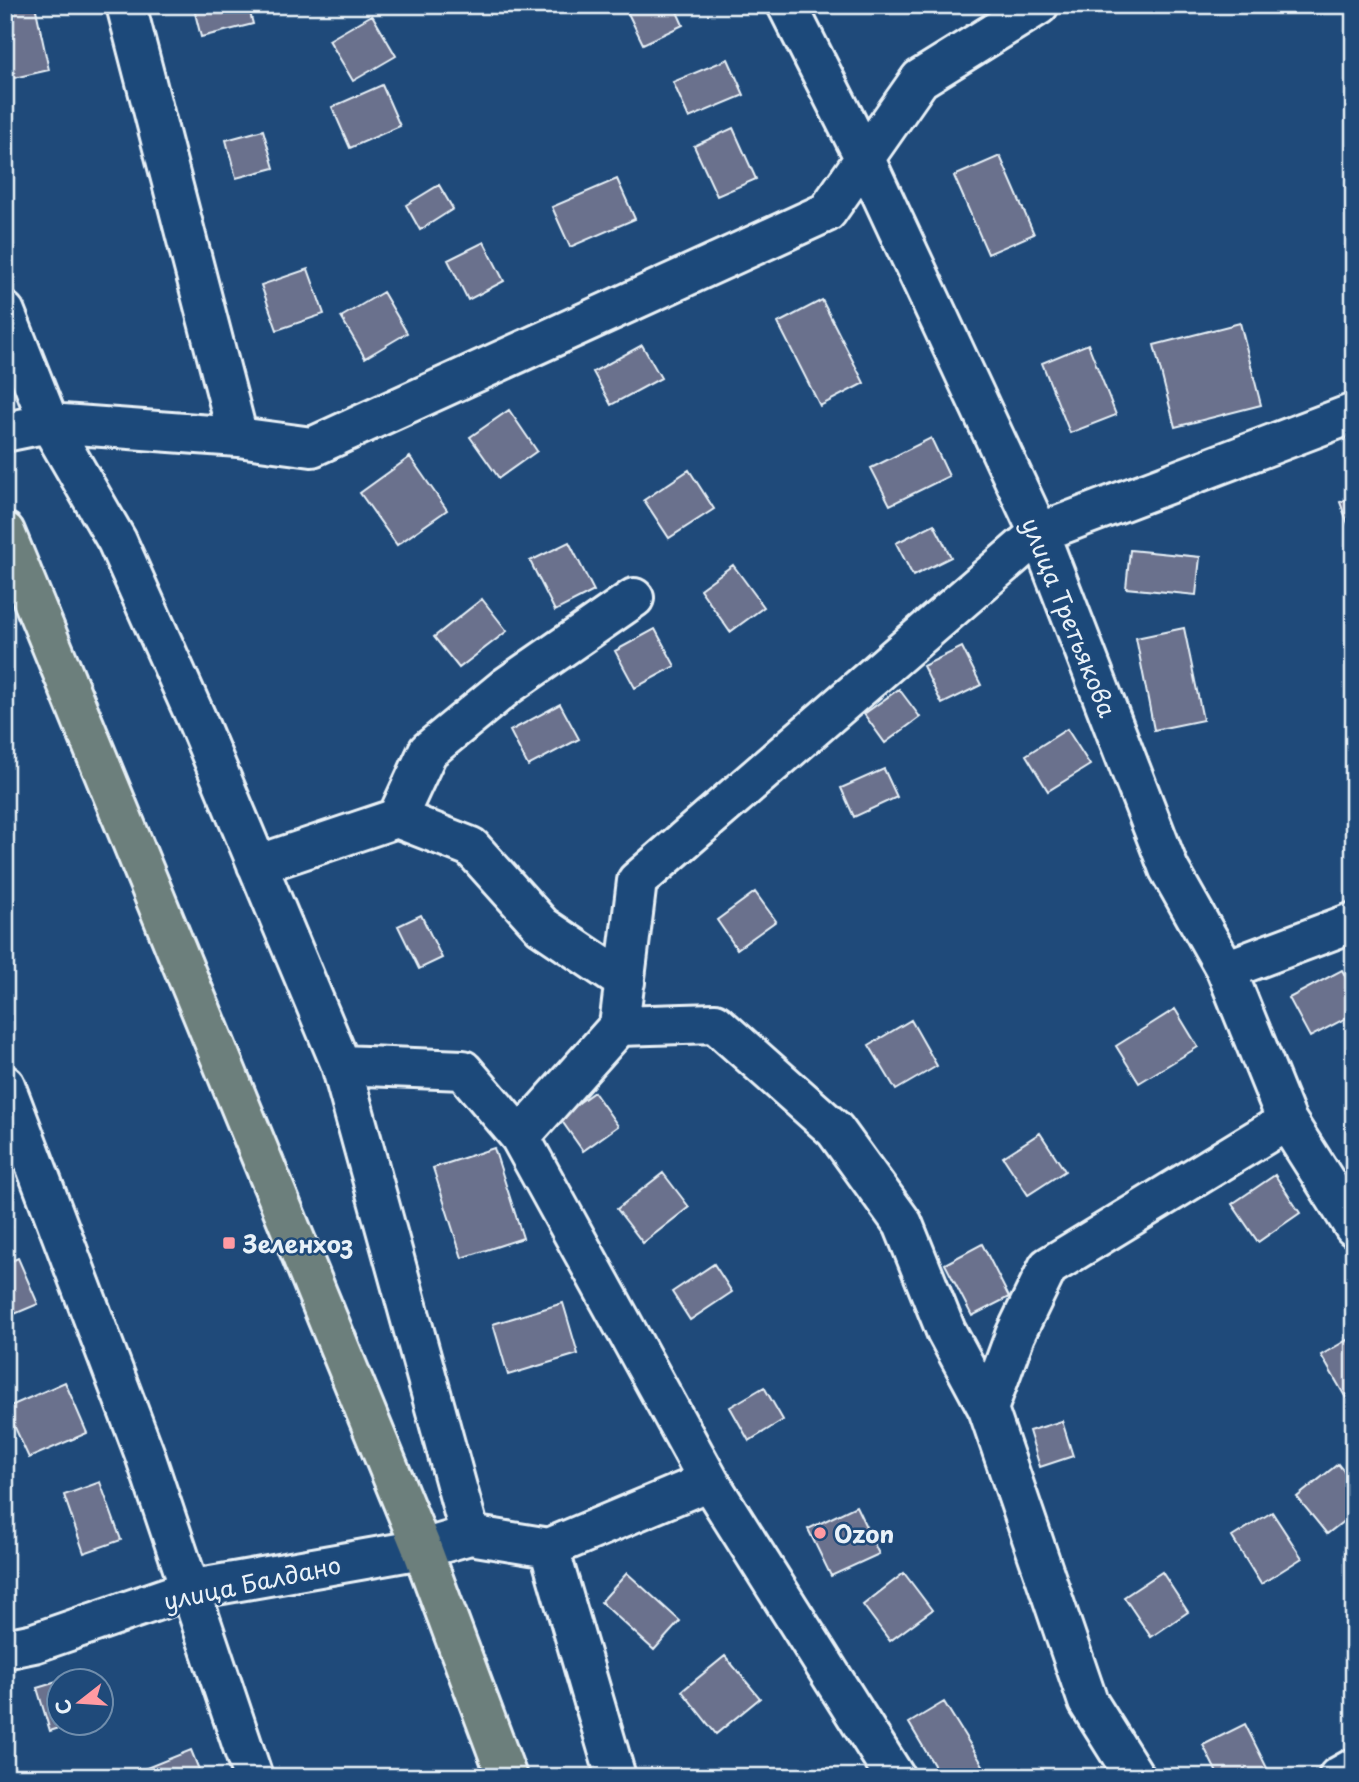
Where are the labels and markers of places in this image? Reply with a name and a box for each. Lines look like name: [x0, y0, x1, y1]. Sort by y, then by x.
place label: Зеленхоз: [242, 1225, 353, 1261]
marker: Зеленхоз: [221, 1235, 237, 1251]
place label: Ozon: [834, 1515, 894, 1551]
marker: Ozon: [812, 1525, 828, 1541]

